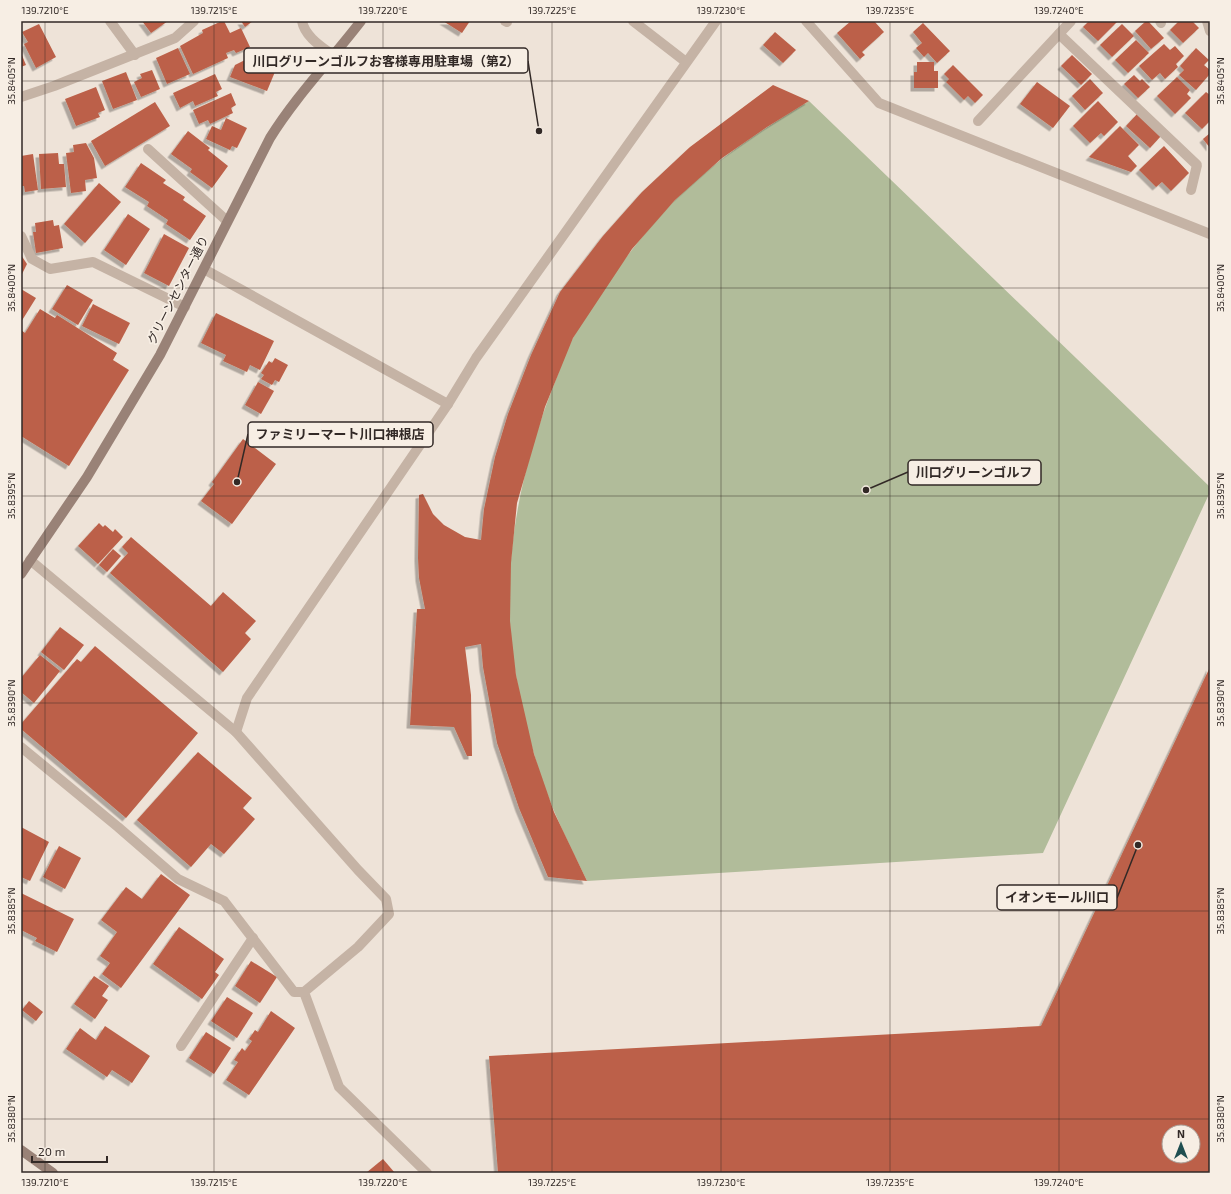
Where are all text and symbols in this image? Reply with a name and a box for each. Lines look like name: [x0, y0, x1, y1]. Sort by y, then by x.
text: 139.7210°E: [21, 4, 69, 16]
text: 139.7215°E: [191, 4, 238, 16]
text: 139.7220°E: [359, 4, 408, 16]
text: 139.7225°E: [528, 4, 576, 16]
text: 139.7230°E: [697, 4, 746, 16]
text: 139.7235°E: [866, 4, 914, 16]
text: 139.7240°E: [1034, 4, 1084, 16]
callout: 川口グリーンゴルフお客様専用駐車場（第2）: [244, 48, 528, 73]
text: 川口グリーンゴルフお客様専用駐車場（第2）: [253, 53, 519, 69]
text: 35.8405°N: [5, 57, 17, 105]
text: 35.8405°N: [1214, 57, 1226, 105]
street label: グリーンセンター通り: [144, 233, 210, 346]
text: 35.8400°N: [5, 264, 17, 312]
text: 35.8400°N: [1214, 264, 1226, 312]
callout: ファミリーマート川口神根店: [248, 422, 433, 447]
text: ファミリーマート川口神根店: [255, 426, 425, 442]
callout: 川口グリーンゴルフ: [908, 460, 1041, 485]
text: 川口グリーンゴルフ: [916, 464, 1032, 480]
text: 35.8395°N: [5, 473, 17, 519]
text: 35.8395°N: [1214, 473, 1226, 519]
text: 35.8390°N: [5, 679, 17, 727]
text: 35.8390°N: [1214, 679, 1226, 727]
callout: イオンモール川口: [997, 885, 1117, 910]
text: 35.8385°N: [5, 888, 17, 934]
text: 35.8385°N: [1214, 888, 1226, 934]
text: イオンモール川口: [1005, 889, 1109, 905]
text: 35.8380°N: [5, 1095, 17, 1143]
text: 35.8380°N: [1214, 1095, 1226, 1143]
north arrow: [1161, 1124, 1201, 1164]
text: N: [1177, 1127, 1185, 1140]
scale bar: [32, 1138, 107, 1164]
text: 20 m: [38, 1144, 65, 1158]
text: 139.7210°E: [21, 1176, 69, 1188]
text: 139.7215°E: [191, 1176, 238, 1188]
text: 139.7220°E: [359, 1176, 408, 1188]
text: 139.7225°E: [528, 1176, 576, 1188]
text: 139.7230°E: [697, 1176, 746, 1188]
text: 139.7235°E: [866, 1176, 914, 1188]
text: 139.7240°E: [1034, 1176, 1084, 1188]

